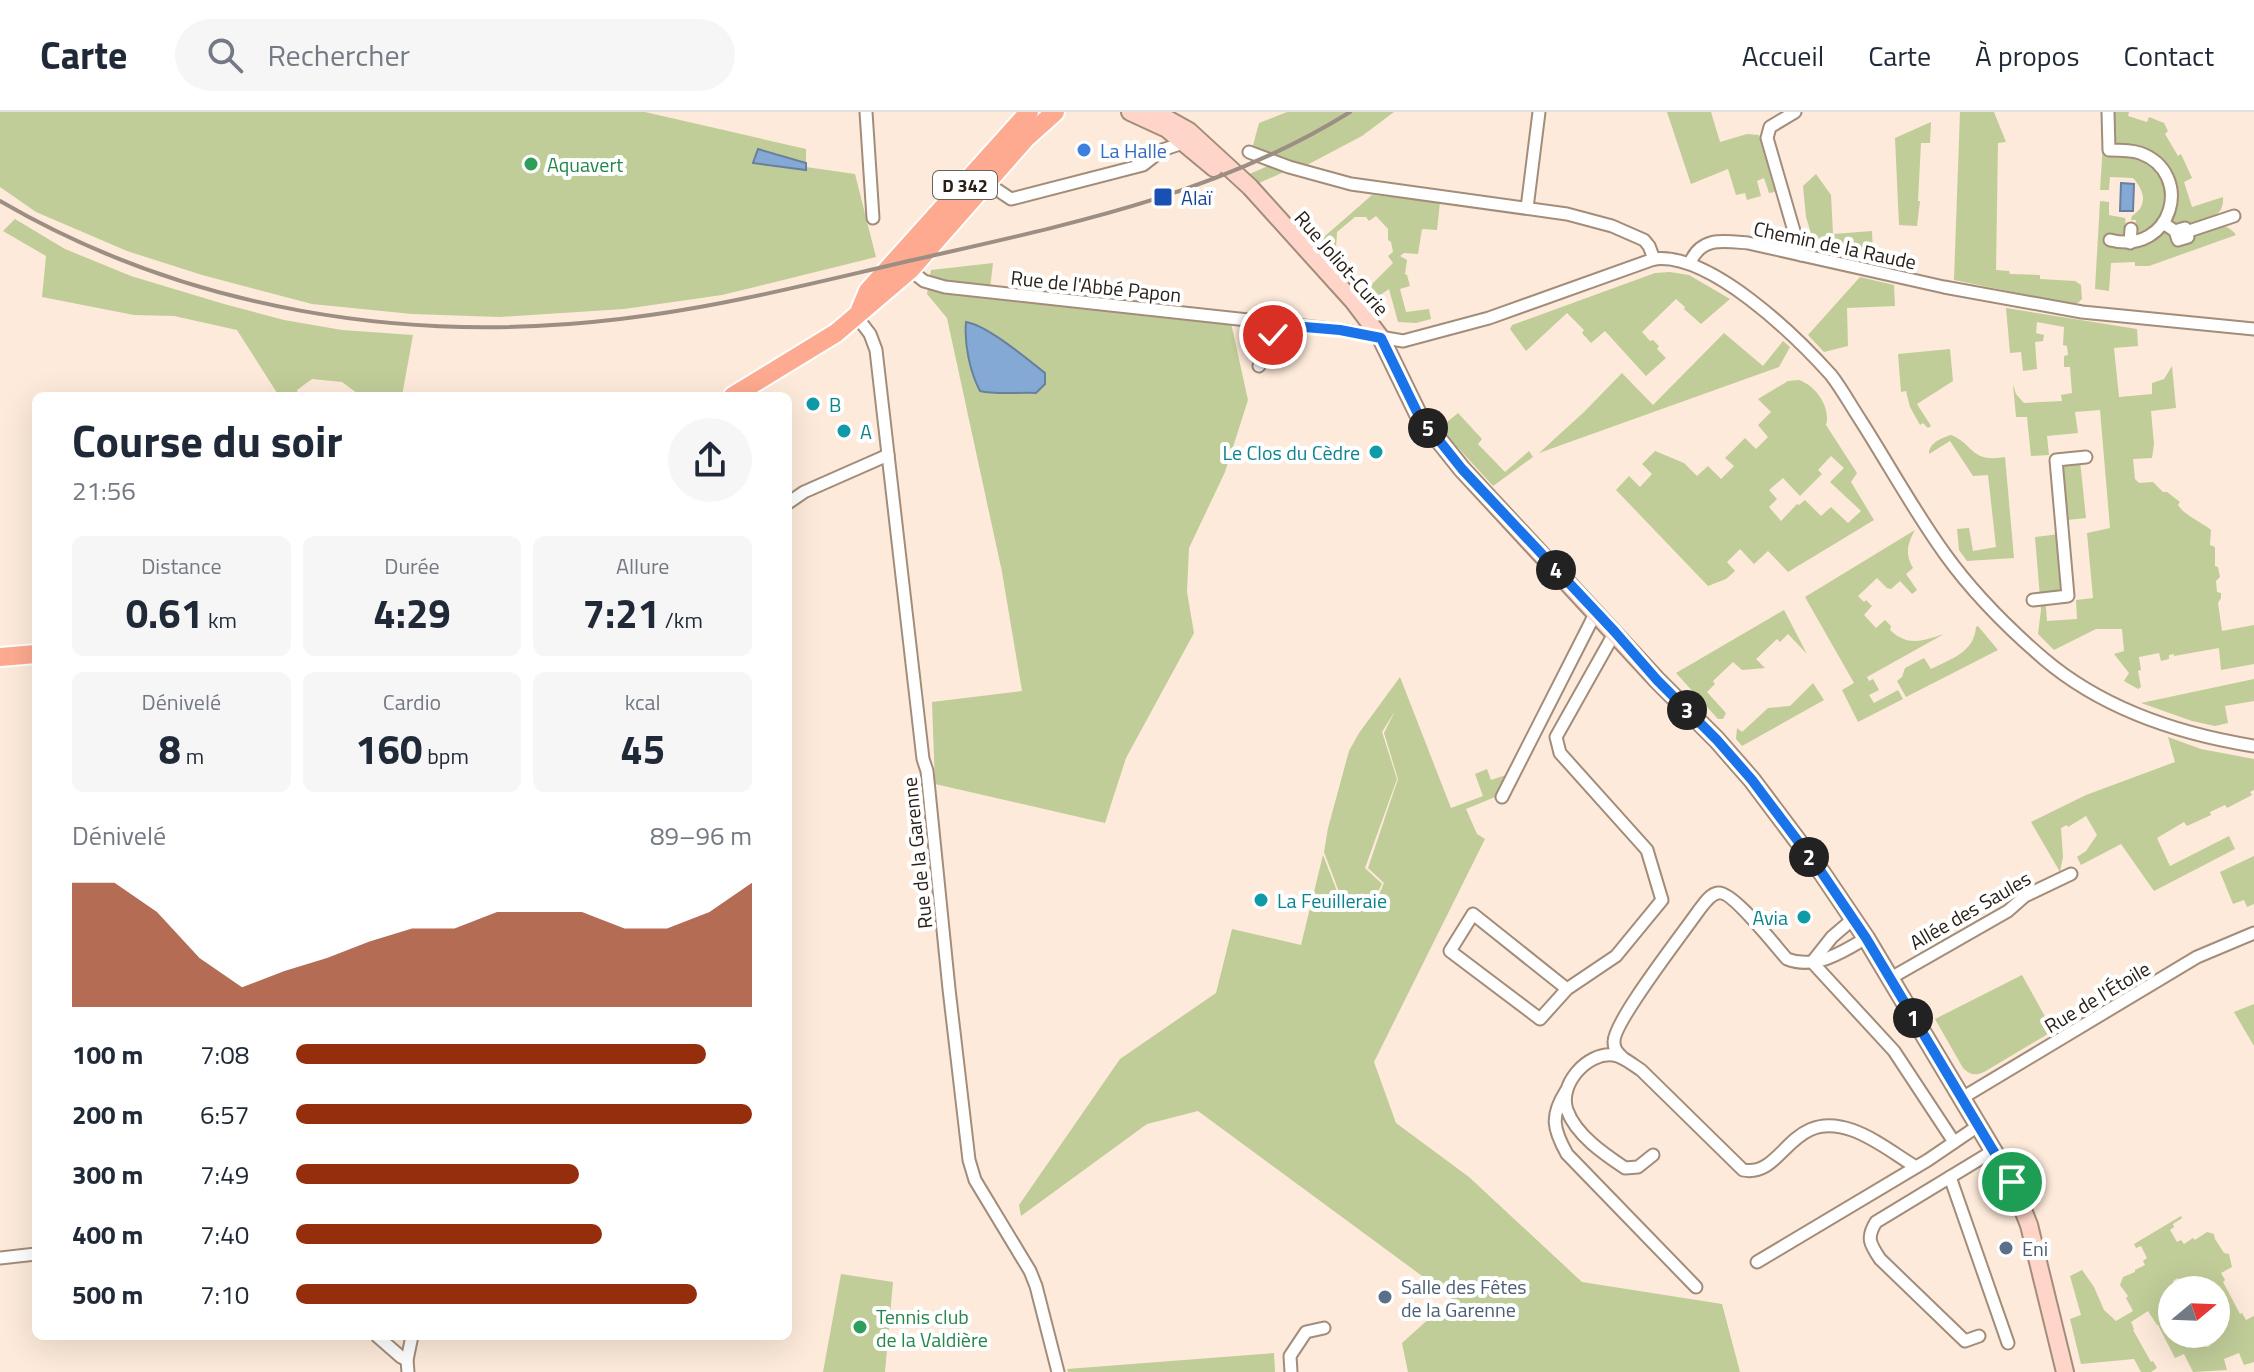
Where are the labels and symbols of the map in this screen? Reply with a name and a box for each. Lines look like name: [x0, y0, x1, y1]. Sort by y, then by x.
place label: La Halle: [1100, 135, 1167, 166]
marker: La Halle: [1075, 141, 1093, 159]
place label: Aquavert: [547, 149, 623, 180]
marker: Aquavert: [522, 155, 540, 173]
road number: D 342: [933, 171, 997, 199]
place label: Alaï: [1181, 182, 1213, 213]
marker: Alaï: [1152, 186, 1174, 208]
street label: Rue Joliot-Curie: [1287, 203, 1397, 323]
street label: Chemin de la Raude: [1751, 213, 1919, 277]
street label: Rue de l'Abbé Papon: [1009, 262, 1183, 310]
pin: [1239, 301, 1307, 369]
place label: B: [829, 389, 841, 420]
marker: B: [804, 395, 822, 413]
pin: 5: [1408, 408, 1448, 448]
place label: A: [860, 416, 872, 447]
marker: A: [835, 422, 853, 440]
place label: Le Clos du Cèdre: [1222, 437, 1360, 468]
marker: Le Clos du Cèdre: [1367, 443, 1385, 461]
pin: 4: [1536, 550, 1576, 590]
pin: 3: [1667, 690, 1707, 730]
street label: Rue de la Garenne: [894, 776, 940, 930]
pin: 2: [1789, 837, 1829, 877]
street label: Allée des Saules: [1904, 863, 2036, 957]
place label: La Feuilleraie: [1277, 885, 1387, 916]
marker: La Feuilleraie: [1252, 891, 1270, 909]
place label: Avia: [1752, 902, 1788, 933]
marker: Avia: [1795, 908, 1813, 926]
street label: Rue de l'Étoile: [2038, 953, 2156, 1041]
pin: 1: [1893, 998, 1933, 1038]
pin: [1978, 1148, 2046, 1216]
place label: Eni: [2022, 1233, 2048, 1264]
marker: Eni: [1997, 1239, 2015, 1257]
place label: Salle des Fêtes de la Garenne: [1401, 1271, 1527, 1325]
north arrow: [2158, 1276, 2230, 1348]
marker: Salle des Fêtes de la Garenne: [1376, 1288, 1394, 1306]
place label: Tennis club de la Valdière: [876, 1301, 988, 1355]
marker: Tennis club de la Valdière: [851, 1318, 869, 1336]

